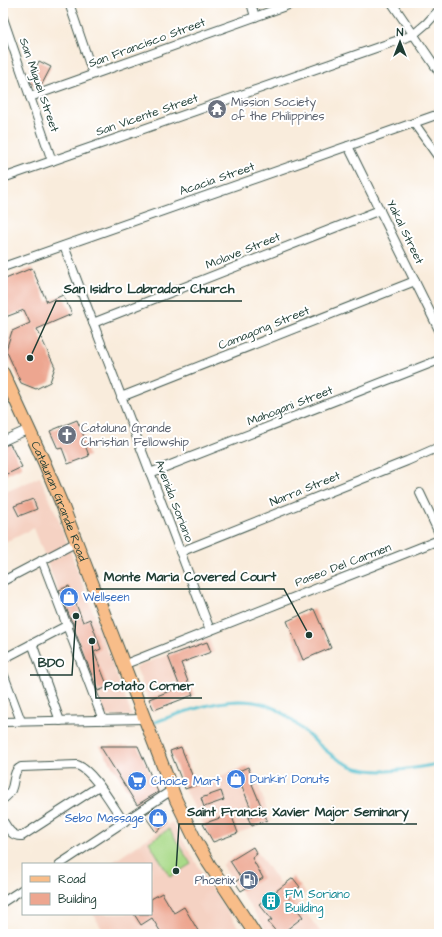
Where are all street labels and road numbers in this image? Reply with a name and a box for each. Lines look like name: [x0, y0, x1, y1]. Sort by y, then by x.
street label: San Francisco Street: [86, 14, 208, 72]
street label: San Miguel Street: [14, 35, 63, 135]
street label: San Vicente Street: [94, 89, 201, 140]
street label: Acacia Street: [177, 158, 257, 200]
street label: Yakal Street: [382, 197, 428, 267]
street label: Molave Street: [203, 228, 283, 274]
street label: Camagong Street: [216, 302, 313, 355]
street label: Mahogani Street: [245, 382, 336, 431]
street label: Catalunan Grande Road: [27, 438, 92, 564]
street label: Avenida Soriano: [150, 457, 198, 545]
street label: Narra Street: [267, 467, 343, 511]
street label: Paseo Del Carmen: [292, 539, 394, 591]

